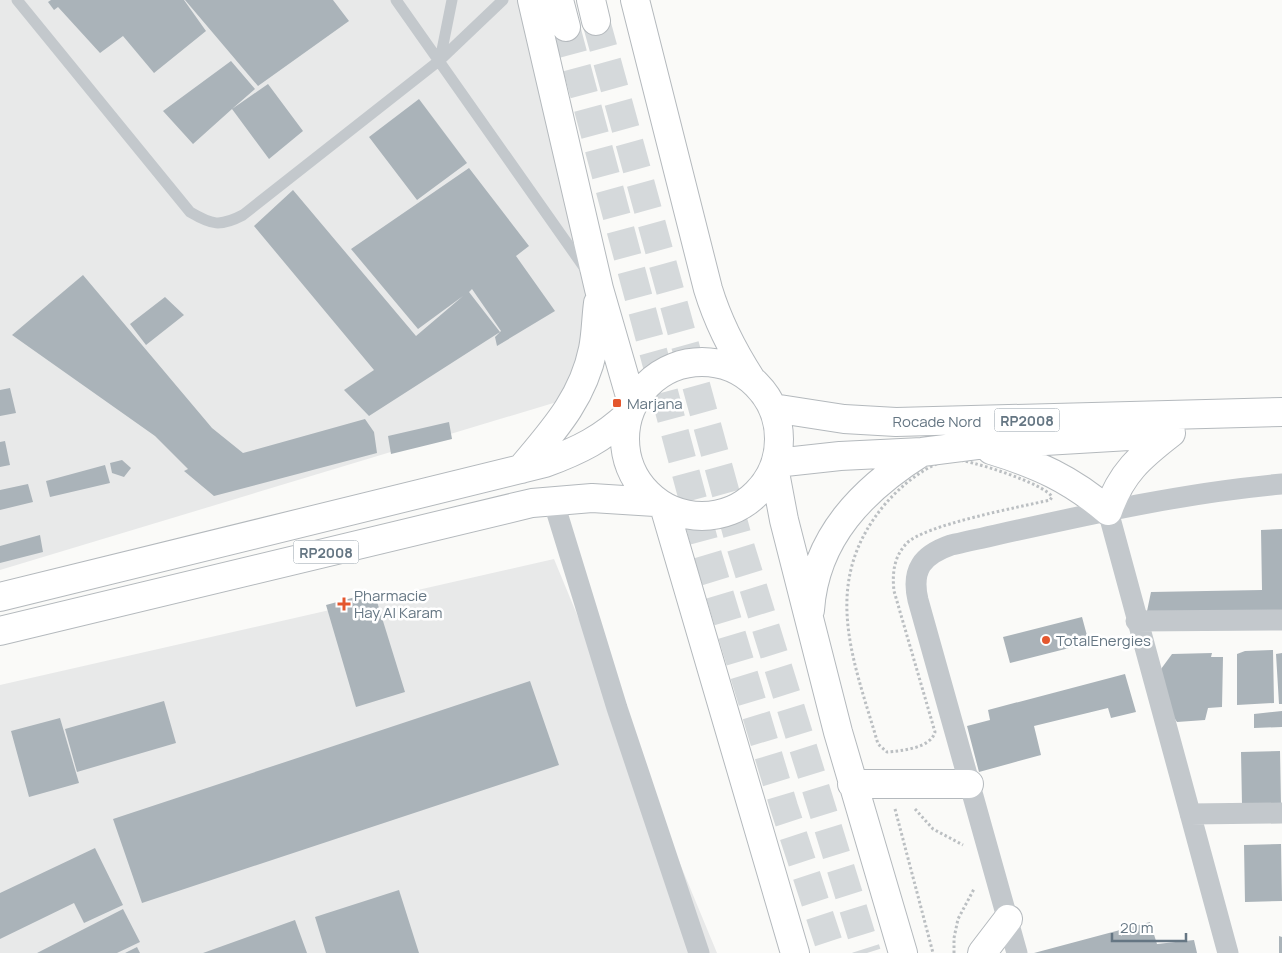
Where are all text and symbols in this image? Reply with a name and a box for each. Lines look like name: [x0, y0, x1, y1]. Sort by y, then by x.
place label: Marjana: [627, 393, 683, 414]
marker: Marjana: [611, 397, 623, 409]
road number: RP2008: [994, 408, 1060, 432]
street label: Rocade Nord: [893, 411, 981, 432]
road number: RP2008: [294, 540, 358, 564]
place label: Pharmacie Hay Al Karam: [354, 585, 442, 623]
marker: Pharmacie Hay Al Karam: [338, 598, 350, 610]
place label: TotalEnergies: [1056, 630, 1151, 651]
marker: TotalEnergies: [1040, 634, 1052, 646]
scale bar: [1112, 910, 1186, 942]
text: 20 m: [1120, 917, 1153, 938]

